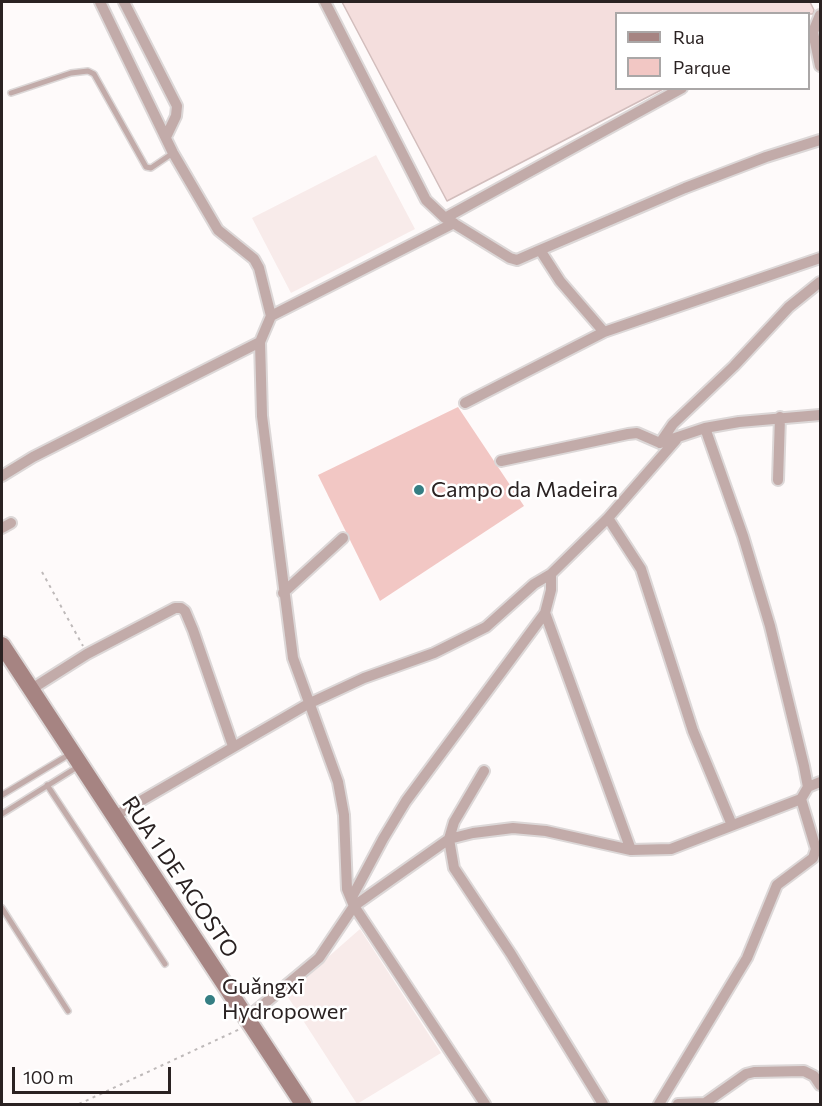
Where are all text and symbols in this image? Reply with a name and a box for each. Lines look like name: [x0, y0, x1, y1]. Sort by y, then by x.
legend: [615, 12, 810, 90]
text: Rua: [673, 26, 704, 48]
text: Parque: [673, 56, 731, 78]
place label: Campo da Madeira: [431, 477, 618, 503]
marker: Campo da Madeira: [412, 483, 426, 497]
street label: RUA 1 DE AGOSTO: [116, 791, 244, 963]
place label: Guǎngxī Hydropower: [222, 974, 347, 1026]
marker: Guǎngxī Hydropower: [203, 993, 217, 1007]
scale bar: [15, 1055, 174, 1093]
text: 100 m: [23, 1066, 73, 1088]

